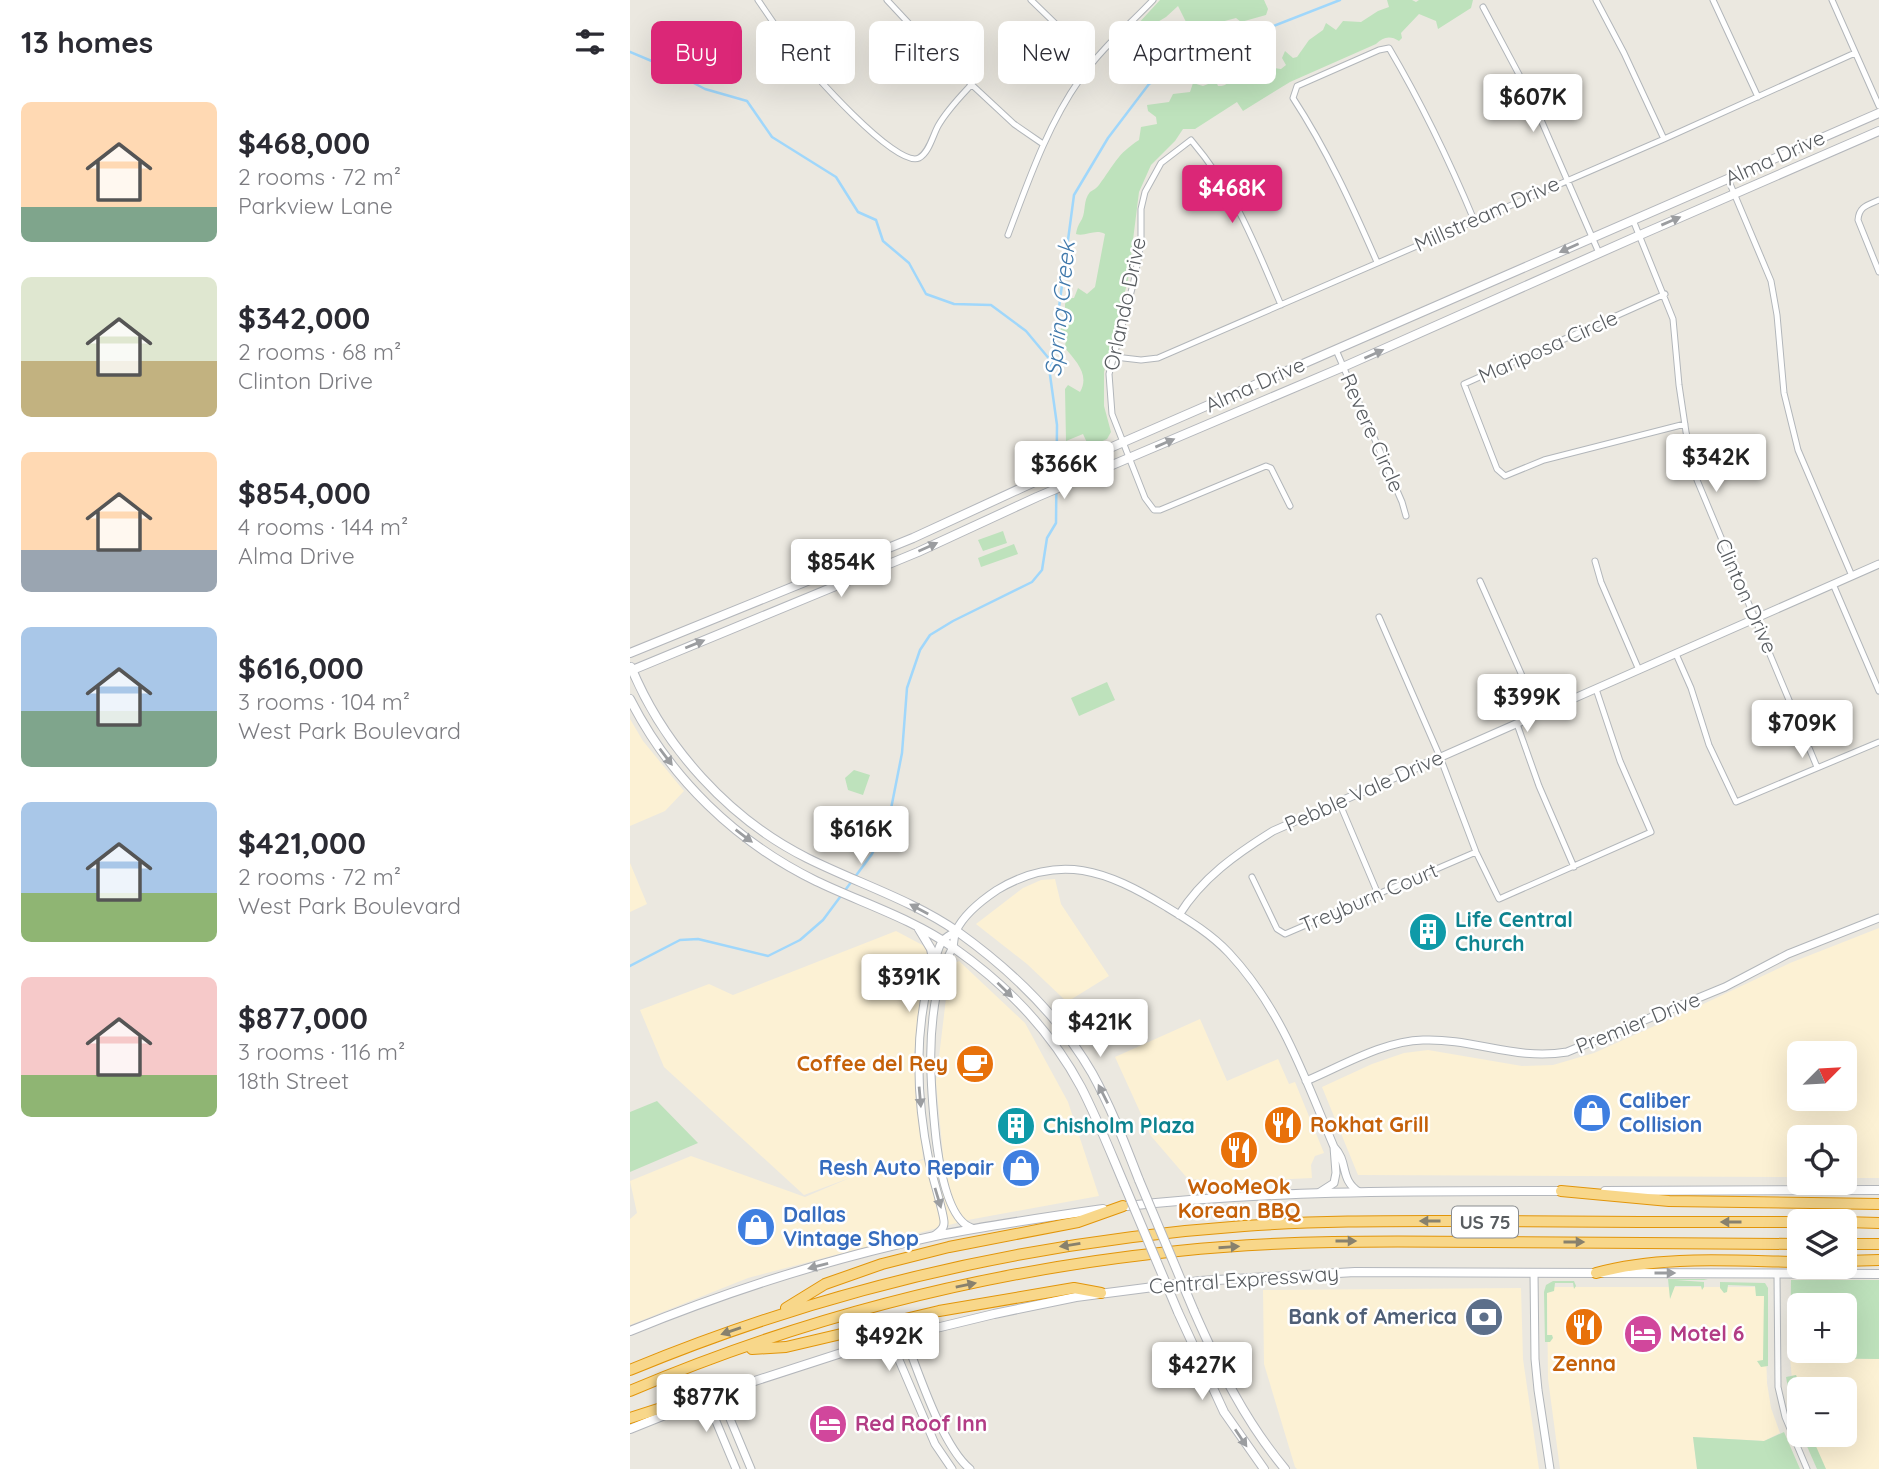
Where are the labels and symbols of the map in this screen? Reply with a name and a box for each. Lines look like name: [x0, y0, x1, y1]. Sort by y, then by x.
pin: $607K: [1484, 74, 1582, 134]
street label: Alma Drive: [1721, 124, 1829, 191]
pin: $468K: [1183, 166, 1281, 225]
street label: Millstream Drive: [1410, 169, 1563, 257]
one-way arrow: [1661, 215, 1681, 227]
street label: Orlando Drive: [1097, 235, 1151, 373]
water label: Spring Creek: [1038, 238, 1081, 378]
one-way arrow: [1558, 242, 1579, 253]
street label: Mariposa Circle: [1474, 304, 1621, 388]
one-way arrow: [1364, 348, 1384, 360]
street label: Alma Drive: [1201, 351, 1309, 418]
street label: Revere Circle: [1335, 369, 1411, 496]
pin: $342K: [1667, 434, 1765, 494]
one-way arrow: [1154, 437, 1175, 448]
pin: $366K: [1015, 442, 1113, 501]
street label: Clinton Drive: [1710, 534, 1784, 657]
pin: $854K: [792, 540, 890, 599]
one-way arrow: [918, 541, 938, 553]
one-way arrow: [685, 638, 706, 649]
pin: $399K: [1478, 674, 1576, 734]
pin: $709K: [1753, 700, 1851, 760]
street label: Pebble Vale Drive: [1280, 743, 1447, 837]
one-way arrow: [658, 748, 673, 766]
pin: $616K: [812, 806, 910, 866]
one-way arrow: [735, 829, 753, 843]
street label: Treyburn Court: [1296, 856, 1441, 938]
one-way arrow: [909, 903, 929, 915]
place label: Life Central Church: [1455, 906, 1573, 956]
building icon: Life Central Church: [1407, 911, 1449, 953]
pin: $391K: [860, 954, 958, 1014]
one-way arrow: [996, 982, 1013, 998]
street label: Premier Drive: [1572, 985, 1704, 1059]
pin: $421K: [1051, 1000, 1149, 1059]
north arrow: [1787, 1041, 1857, 1111]
cafe icon: Coffee del Rey: [954, 1043, 996, 1085]
place label: Coffee del Rey: [797, 1050, 948, 1076]
one-way arrow: [1097, 1084, 1108, 1104]
one-way arrow: [915, 1086, 926, 1108]
place label: Caliber Collision: [1619, 1087, 1702, 1137]
shop icon: Caliber Collision: [1571, 1092, 1613, 1134]
restaurant icon: Rokhat Grill: [1262, 1104, 1304, 1146]
building icon: Chisholm Plaza: [995, 1105, 1037, 1147]
place label: Rokhat Grill: [1310, 1111, 1429, 1137]
place label: Chisholm Plaza: [1043, 1112, 1195, 1138]
restaurant icon: WooMeOk Korean BBQ: [1218, 1129, 1260, 1171]
shop icon: Resh Auto Repair: [1000, 1147, 1042, 1189]
place label: Resh Auto Repair: [819, 1154, 994, 1180]
place label: WooMeOk Korean BBQ: [1178, 1173, 1301, 1223]
one-way arrow: [933, 1188, 943, 1209]
place label: Dallas Vintage Shop: [783, 1201, 919, 1251]
shop icon: Dallas Vintage Shop: [735, 1206, 777, 1248]
road number: US 75: [1452, 1206, 1518, 1238]
one-way arrow: [1419, 1215, 1441, 1227]
one-way arrow: [1720, 1216, 1742, 1228]
one-way arrow: [1336, 1235, 1358, 1247]
one-way arrow: [1563, 1236, 1585, 1248]
one-way arrow: [1059, 1240, 1081, 1251]
one-way arrow: [1218, 1241, 1240, 1252]
street label: Central Expressway: [1148, 1259, 1340, 1299]
one-way arrow: [807, 1261, 829, 1272]
one-way arrow: [1654, 1267, 1676, 1279]
one-way arrow: [955, 1279, 977, 1290]
bank icon: Bank of America: [1463, 1296, 1505, 1338]
place label: Bank of America: [1288, 1303, 1457, 1329]
restaurant icon: Zenna: [1563, 1306, 1605, 1348]
hotel icon: Motel 6: [1622, 1313, 1664, 1355]
pin: $492K: [840, 1314, 938, 1373]
place label: Motel 6: [1670, 1320, 1744, 1346]
one-way arrow: [720, 1326, 741, 1337]
pin: $427K: [1153, 1342, 1251, 1402]
place label: Zenna: [1552, 1350, 1616, 1376]
pin: $877K: [657, 1374, 755, 1434]
hotel icon: Red Roof Inn: [807, 1403, 849, 1445]
place label: Red Roof Inn: [855, 1410, 987, 1436]
one-way arrow: [1234, 1429, 1248, 1447]

